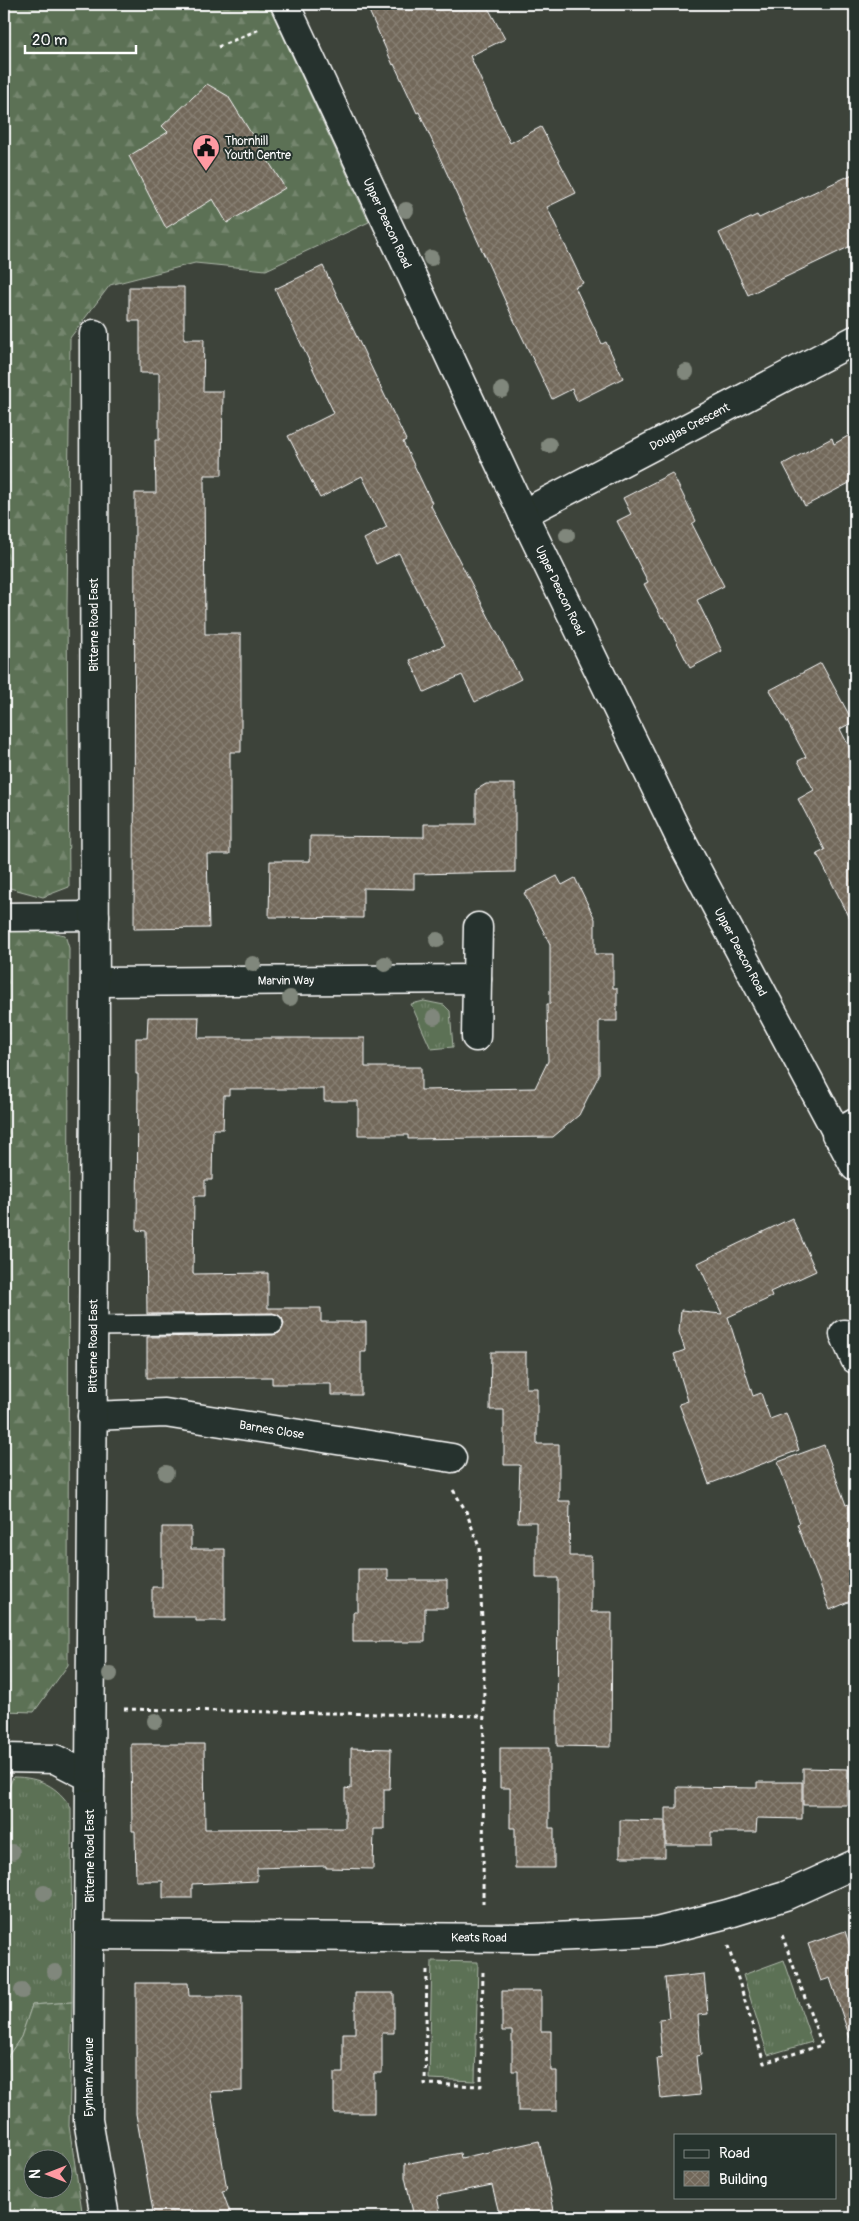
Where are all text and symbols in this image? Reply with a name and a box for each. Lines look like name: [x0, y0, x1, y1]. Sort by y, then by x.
scale bar: [25, 22, 136, 54]
text: 20 m: [32, 31, 67, 50]
public building icon: Thornhill Youth Centre: [191, 133, 221, 172]
place label: Thornhill Youth Centre: [224, 134, 291, 163]
street label: Upper Deacon Road: [359, 176, 414, 271]
street label: Douglas Crescent: [647, 400, 733, 454]
street label: Upper Deacon Road: [532, 544, 588, 638]
street label: Bitterne Road East: [87, 578, 102, 672]
street label: Upper Deacon Road: [711, 906, 770, 999]
street label: Marvin Way: [258, 973, 314, 989]
street label: Bitterne Road East: [86, 1299, 101, 1393]
street label: Barnes Close: [238, 1418, 305, 1443]
street label: Bitterne Road East: [83, 1809, 98, 1903]
street label: Keats Road: [451, 1930, 507, 1946]
street label: Eynham Avenue: [82, 2037, 97, 2117]
legend: [674, 2134, 836, 2198]
text: Road: [719, 2144, 750, 2163]
north arrow: [22, 2148, 72, 2198]
text: N: [27, 2169, 44, 2179]
text: Building: [719, 2170, 767, 2189]

